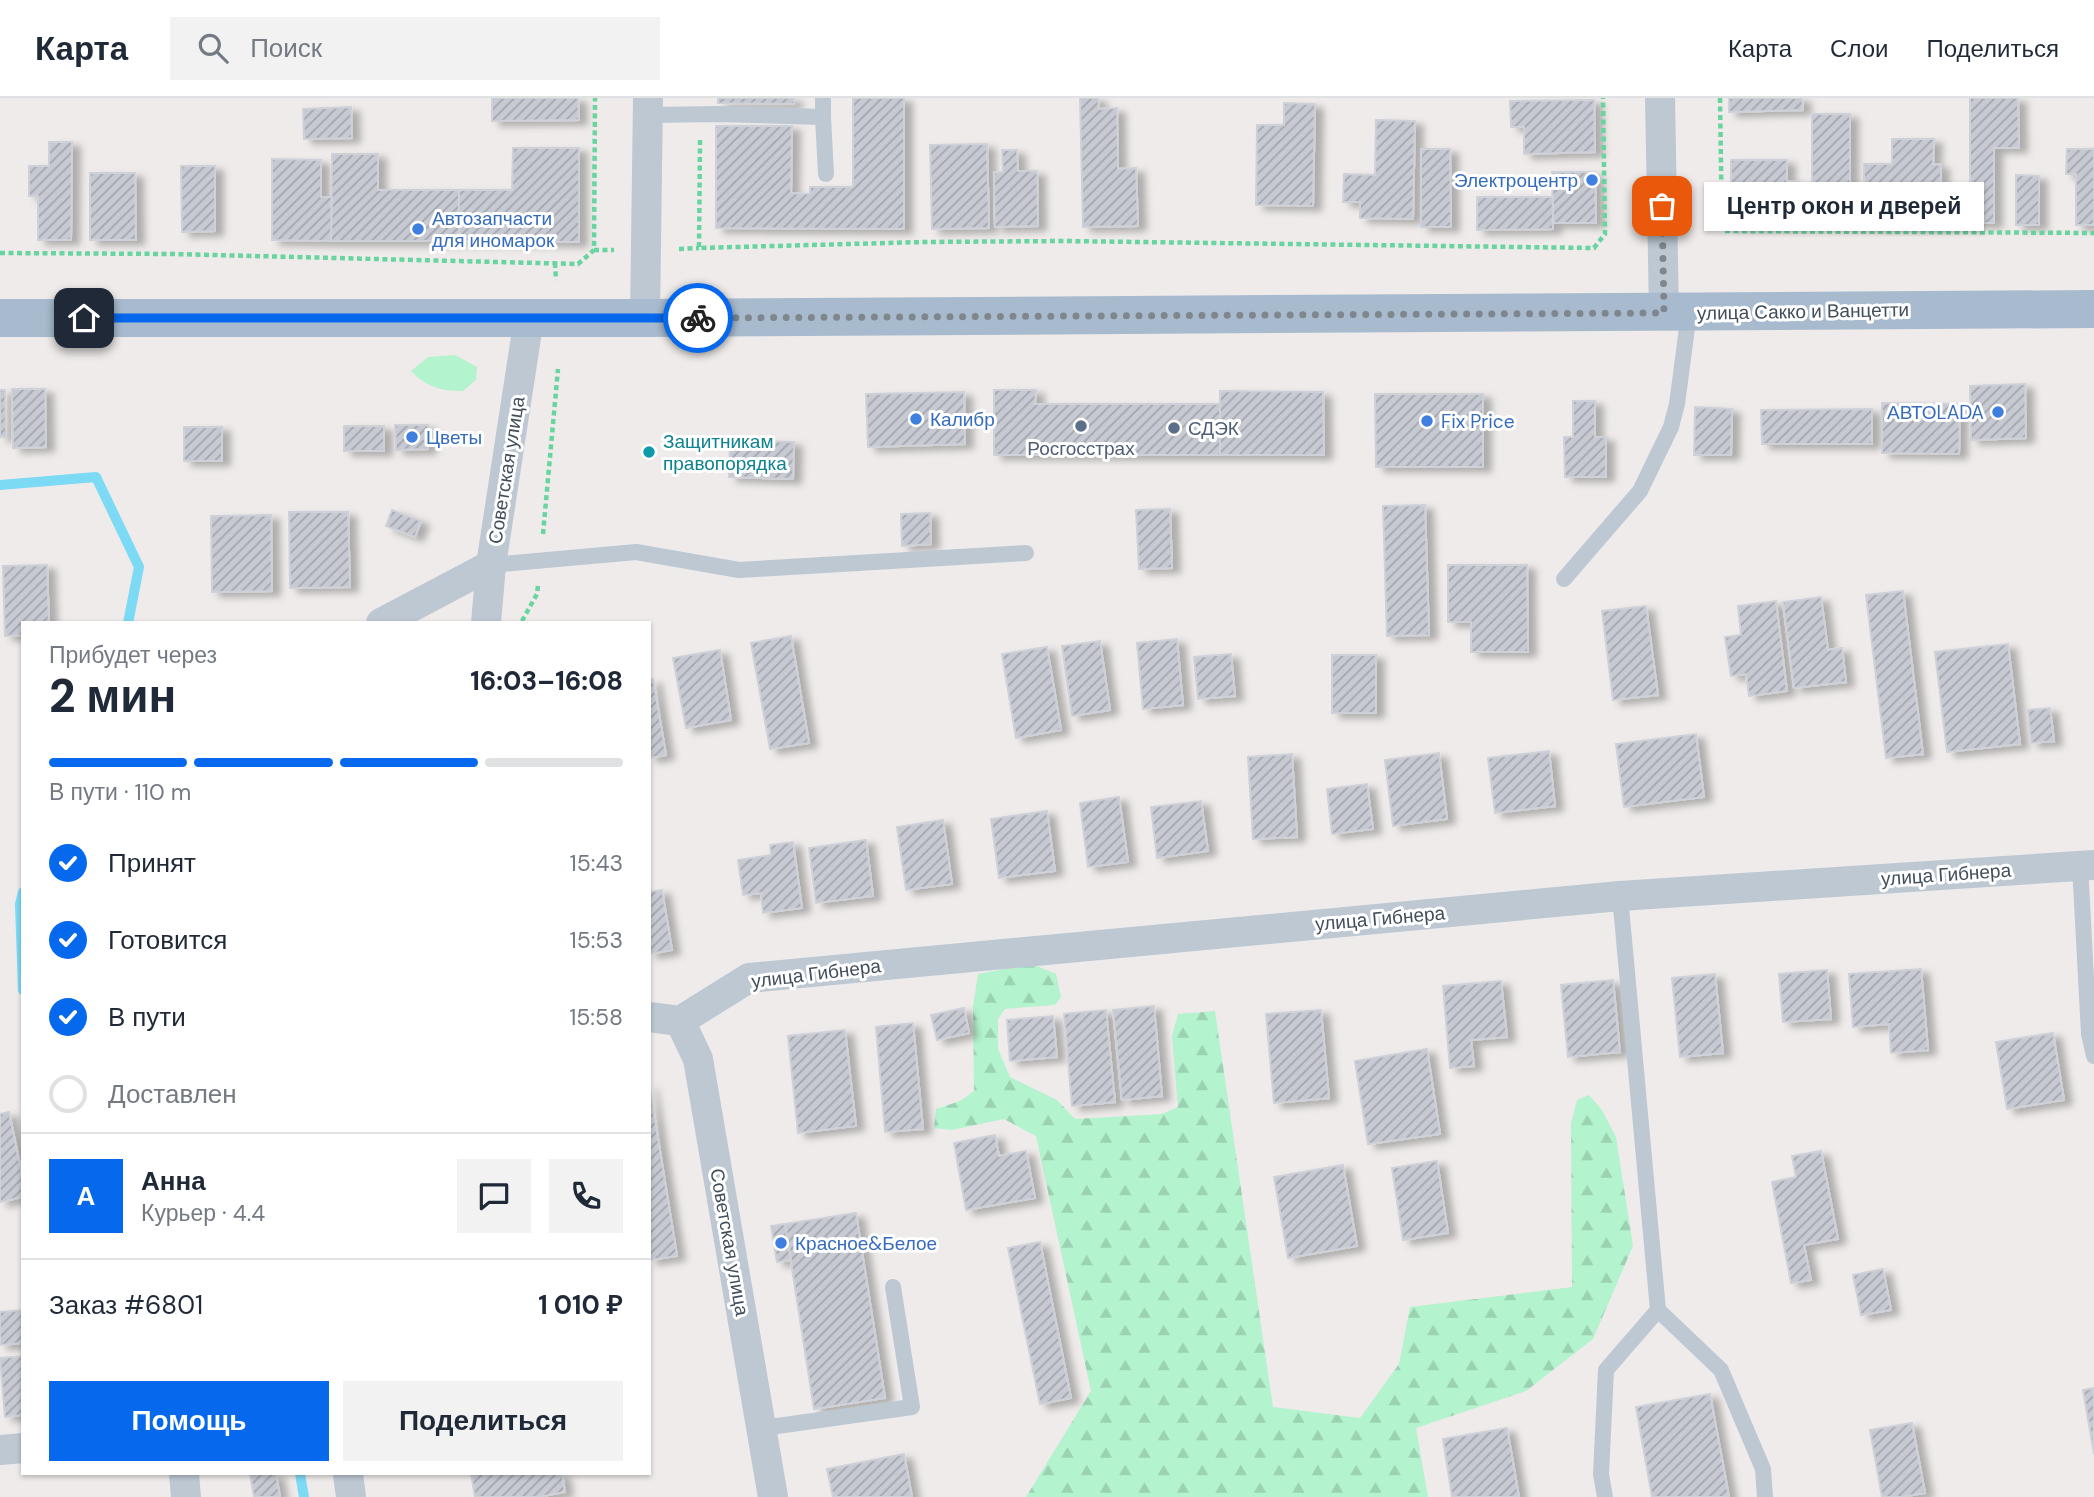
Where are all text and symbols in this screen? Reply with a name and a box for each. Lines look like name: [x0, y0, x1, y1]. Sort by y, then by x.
search box: [170, 17, 660, 80]
text: Карта: [35, 27, 128, 70]
icon: search: [194, 29, 232, 67]
text: Поиск: [250, 31, 322, 65]
text: Карта: [1728, 33, 1792, 64]
text: Слои: [1830, 33, 1888, 64]
text: Поделиться: [1926, 33, 2059, 64]
place label: Электроцентр: [1454, 168, 1578, 193]
marker: Электроцентр: [1584, 172, 1600, 188]
pin: [1632, 176, 1692, 236]
callout: Центр окон и дверей: [1704, 182, 1984, 230]
icon: bag: [1643, 187, 1681, 225]
text: Центр окон и дверей: [1727, 191, 1961, 221]
place label: Автозапчасти для иномарок: [432, 206, 555, 253]
marker: Автозапчасти для иномарок: [410, 221, 426, 237]
courier: [663, 283, 733, 353]
pin: [54, 288, 114, 348]
street label: улица Сакко и Ванцетти: [1697, 297, 1909, 326]
icon: home: [65, 299, 103, 337]
icon: bike: [679, 299, 717, 337]
street label: Советская улица: [482, 394, 531, 546]
place label: АВТОLADA: [1887, 400, 1984, 425]
marker: АВТОLADA: [1990, 404, 2006, 420]
place label: Калибр: [930, 407, 995, 432]
place label: Fix Price: [1441, 409, 1514, 434]
marker: Калибр: [908, 411, 924, 427]
marker: Fix Price: [1419, 413, 1435, 429]
place label: СДЭК: [1188, 416, 1239, 441]
marker: Росгосстрах: [1073, 418, 1089, 434]
marker: СДЭК: [1166, 420, 1182, 436]
place label: Цветы: [426, 425, 482, 450]
marker: Цветы: [404, 429, 420, 445]
place label: Защитникам правопорядка: [663, 429, 787, 476]
place label: Росгосстрах: [1027, 436, 1135, 461]
marker: Защитникам правопорядка: [641, 444, 657, 460]
text: Прибудет через: [49, 640, 217, 670]
text: 16:03–16:08: [470, 664, 623, 698]
text: 2 мин: [49, 666, 176, 726]
text: В пути · 110 m: [49, 777, 191, 807]
icon: check: [49, 844, 87, 882]
text: Принят: [108, 846, 196, 880]
text: 15:43: [570, 848, 623, 878]
street label: улица Гибнера: [1880, 857, 2012, 892]
street label: улица Гибнера: [1314, 900, 1446, 937]
icon: check: [49, 921, 87, 959]
text: Готовится: [108, 923, 227, 957]
text: 15:53: [570, 925, 623, 955]
street label: улица Гибнера: [750, 953, 883, 994]
icon: check: [49, 998, 87, 1036]
text: В пути: [108, 1000, 186, 1034]
text: 15:58: [569, 1002, 623, 1032]
text: Доставлен: [108, 1077, 237, 1111]
button: chat: [457, 1159, 531, 1233]
button: phone: [549, 1159, 623, 1233]
text: Анна: [141, 1164, 206, 1198]
street label: Советская улица: [704, 1167, 755, 1318]
text: А: [77, 1179, 95, 1213]
text: Курьер · 4.4: [141, 1198, 265, 1228]
place label: Красное&Белое: [795, 1231, 937, 1256]
marker: Красное&Белое: [773, 1235, 789, 1251]
text: Заказ #6801: [49, 1288, 203, 1322]
text: 1 010 ₽: [538, 1288, 623, 1322]
button: Помощь: [49, 1381, 329, 1461]
button: Поделиться: [343, 1381, 623, 1461]

